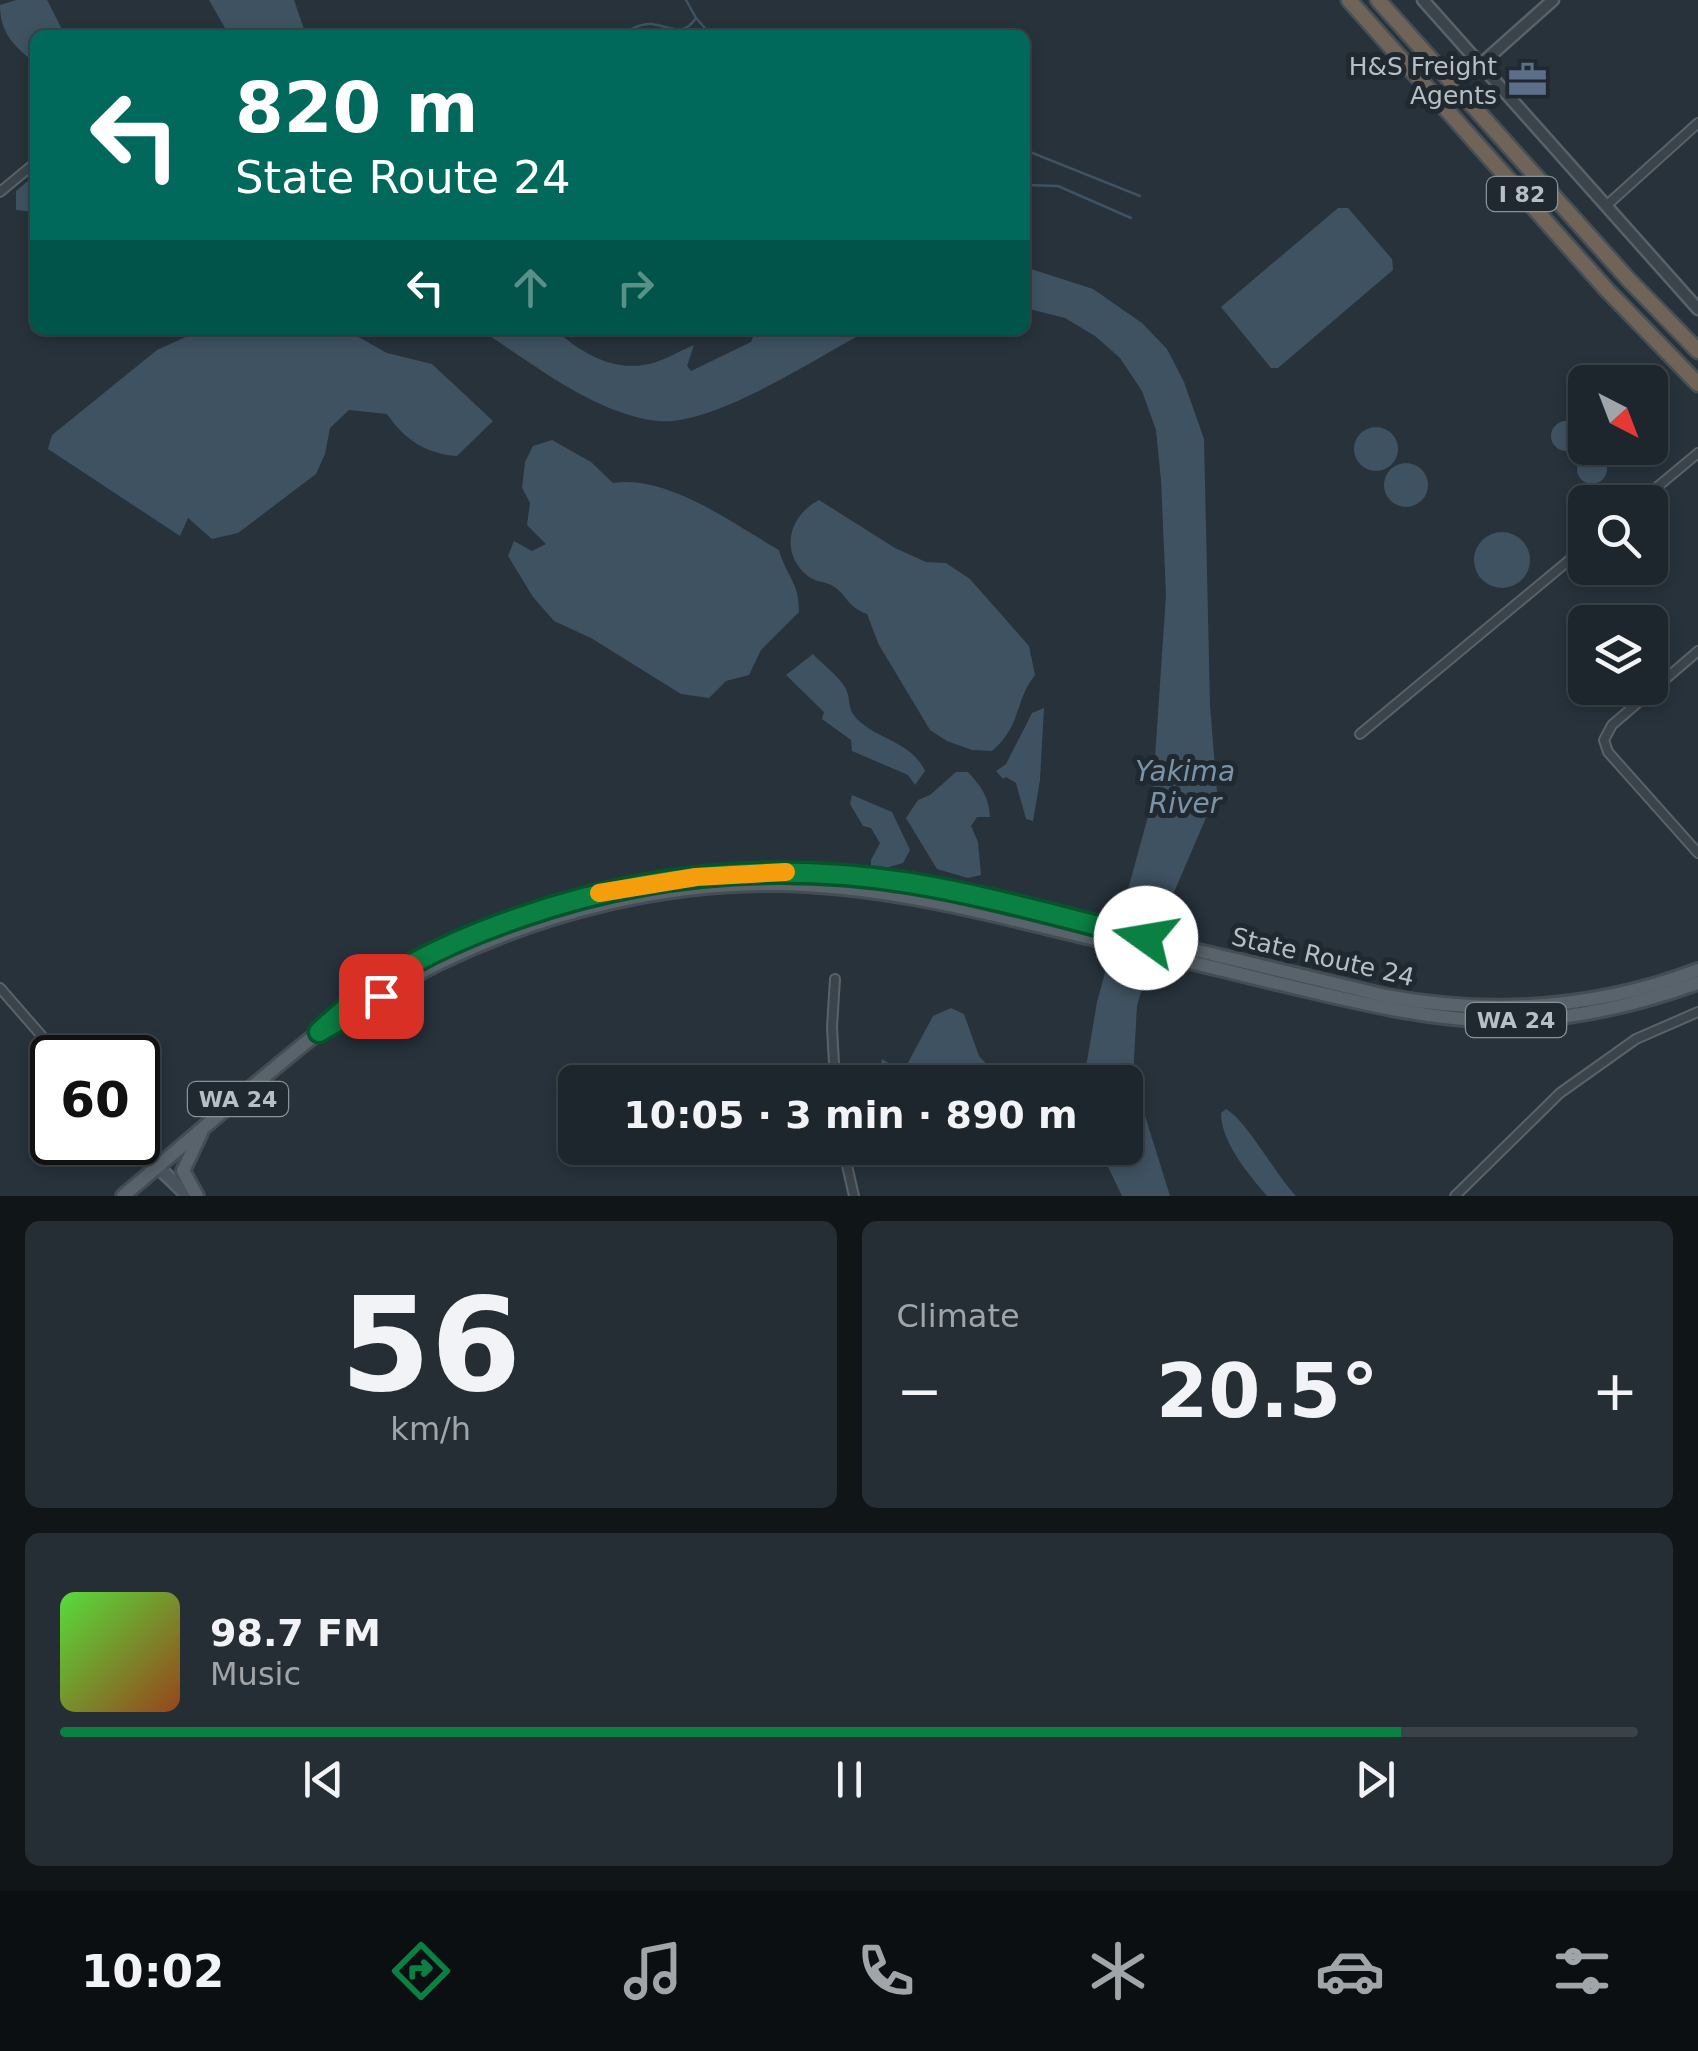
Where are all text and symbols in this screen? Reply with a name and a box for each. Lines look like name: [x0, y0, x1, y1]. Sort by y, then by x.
place label: H&S Freight Agents: [1349, 52, 1497, 110]
office icon: H&S Freight Agents: [1506, 59, 1548, 101]
text: 820 m: [235, 67, 478, 149]
icon: left: [70, 70, 200, 200]
text: State Route 24: [235, 151, 571, 204]
road number: I 82: [1487, 177, 1557, 211]
icon: left: [398, 260, 453, 315]
icon: ahead: [503, 260, 558, 315]
icon: right: [608, 260, 663, 315]
north arrow: [1568, 365, 1668, 465]
map controls: [1568, 365, 1668, 705]
button: search: [1568, 485, 1668, 585]
button: layers: [1568, 605, 1668, 705]
water label: Yakima River: [1135, 755, 1235, 820]
position arrow: [1094, 886, 1198, 990]
street label: State Route 24: [1229, 922, 1417, 992]
pin: [339, 954, 424, 1039]
icon: arrive: [354, 969, 409, 1024]
road number: WA 24: [1466, 1003, 1566, 1037]
speed limit sign: 60: [30, 1035, 160, 1165]
road number: WA 24: [188, 1082, 288, 1116]
text: 10:05 · 3 min · 890 m: [623, 1093, 1078, 1137]
text: 56: [340, 1269, 521, 1421]
text: Climate: [897, 1297, 1020, 1335]
text: 20.5°: [1156, 1347, 1379, 1435]
text: −: [897, 1359, 943, 1423]
text: +: [1592, 1359, 1638, 1423]
text: km/h: [390, 1410, 471, 1448]
text: 98.7 FM: [210, 1611, 381, 1655]
text: Music: [210, 1655, 301, 1693]
icon: previous: [296, 1752, 351, 1807]
icon: pause: [822, 1752, 877, 1807]
icon: next: [1348, 1752, 1403, 1807]
icon: directions: [386, 1936, 456, 2006]
icon: music: [618, 1936, 688, 2006]
icon: phone: [851, 1936, 921, 2006]
icon: climate: [1083, 1936, 1153, 2006]
icon: car: [1315, 1936, 1385, 2006]
icon: filters: [1547, 1936, 1617, 2006]
text: 10:02: [81, 1945, 224, 1998]

